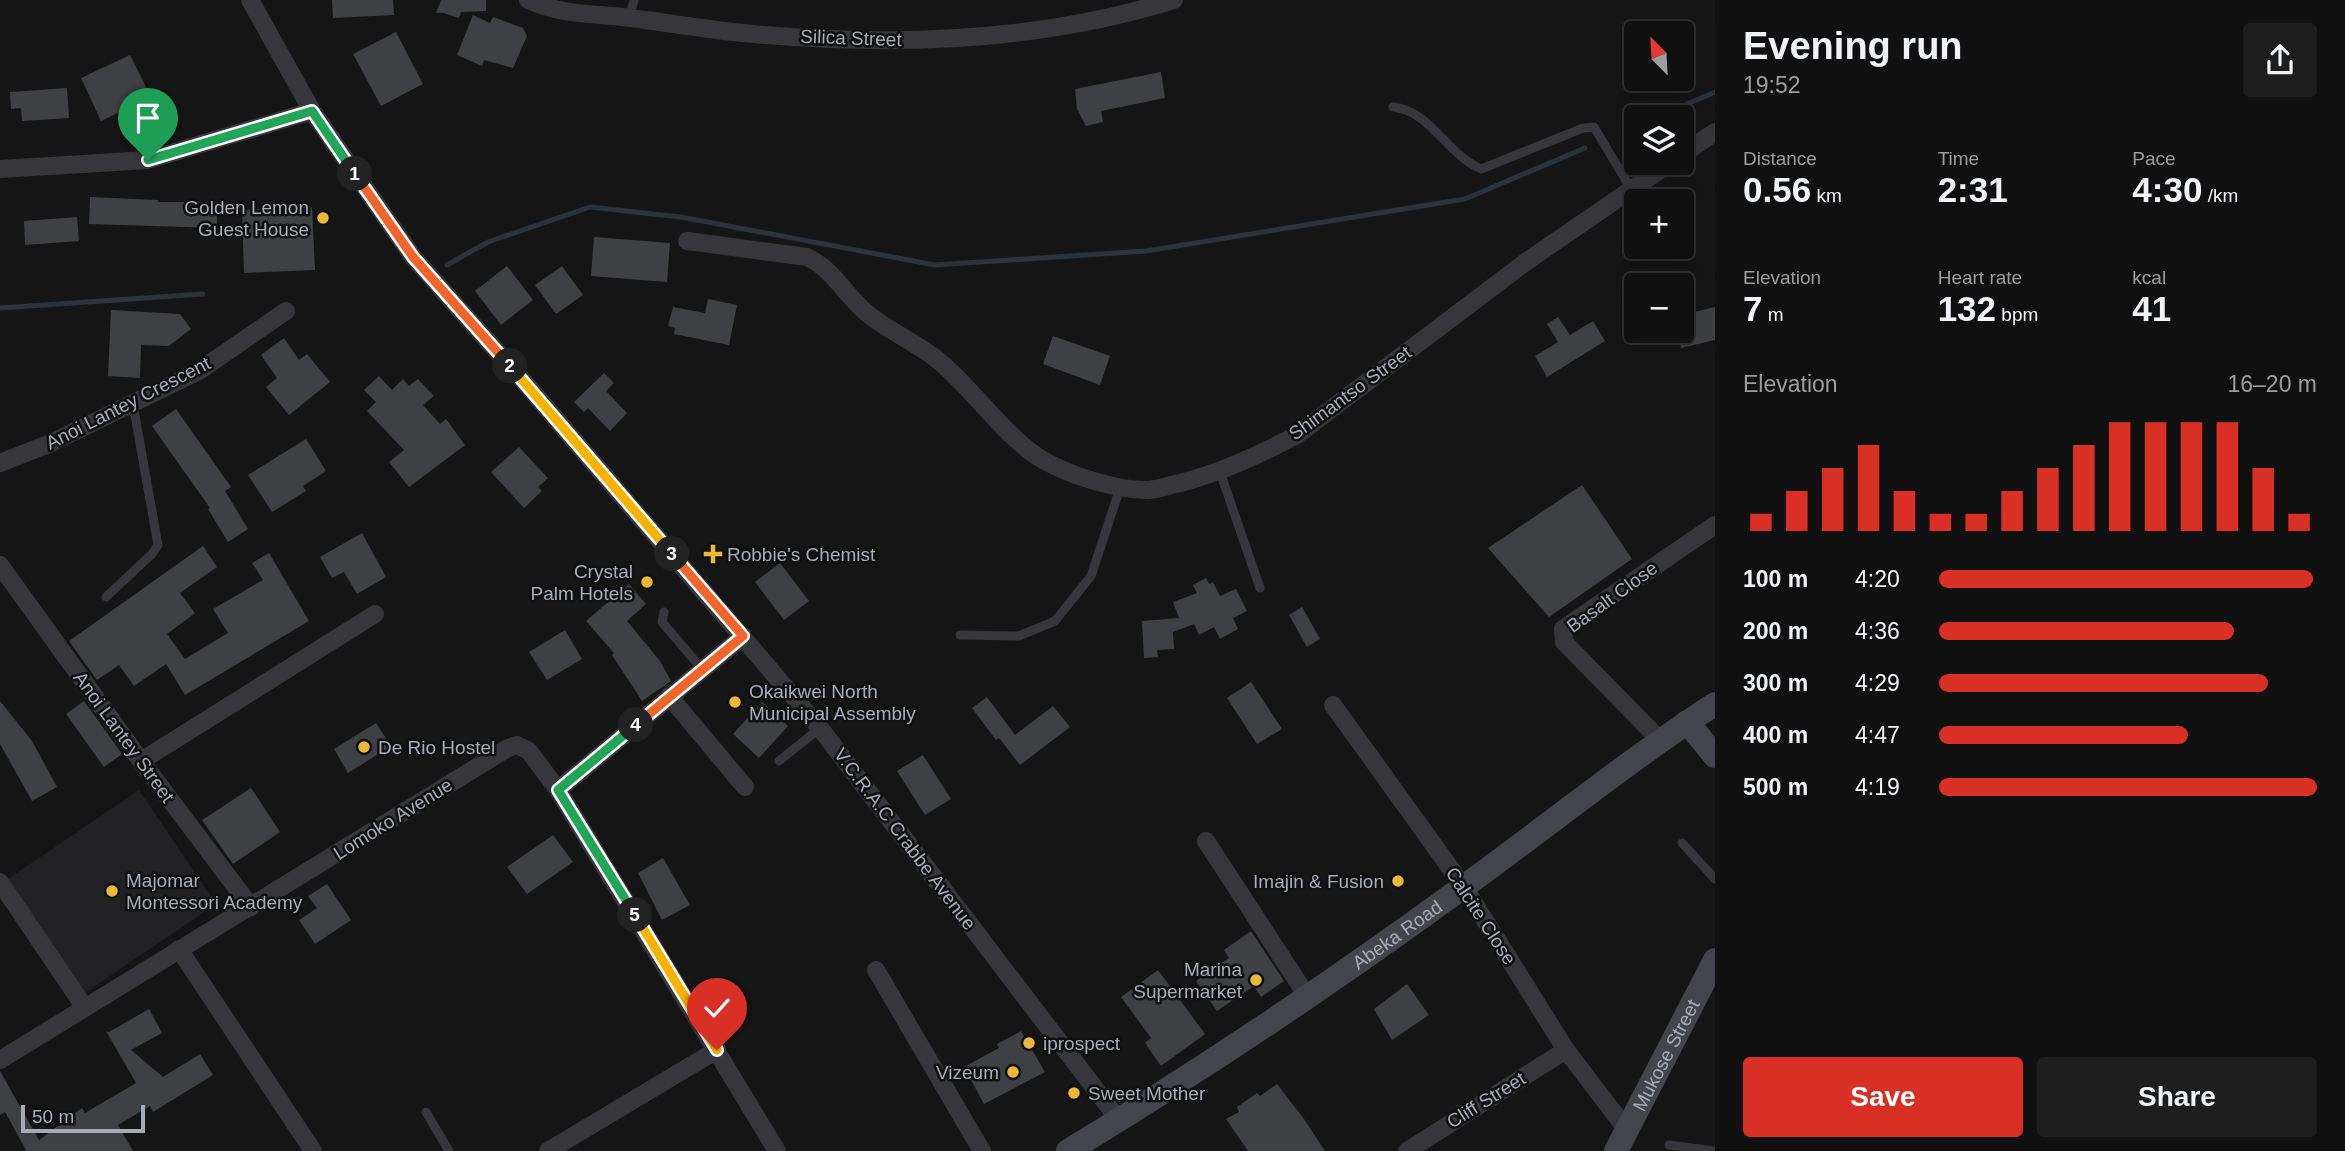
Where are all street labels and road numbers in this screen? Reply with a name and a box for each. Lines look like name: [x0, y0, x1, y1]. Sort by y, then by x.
street label: Silica Street: [800, 26, 903, 50]
street label: Shimantso Street: [1285, 341, 1416, 444]
street label: Anoi Lantey Crescent: [42, 352, 214, 454]
street label: Basalt Close: [1563, 557, 1661, 637]
street label: Anoi Lantey Street: [70, 668, 179, 807]
street label: V.C.R.A.C Crabbe Avenue: [830, 744, 980, 934]
street label: Lomoko Avenue: [330, 774, 456, 864]
street label: Calcite Close: [1442, 863, 1520, 969]
street label: Abeka Road: [1348, 896, 1446, 973]
street label: Mukose Street: [1628, 995, 1704, 1114]
street label: Cliff Street: [1443, 1067, 1530, 1132]

